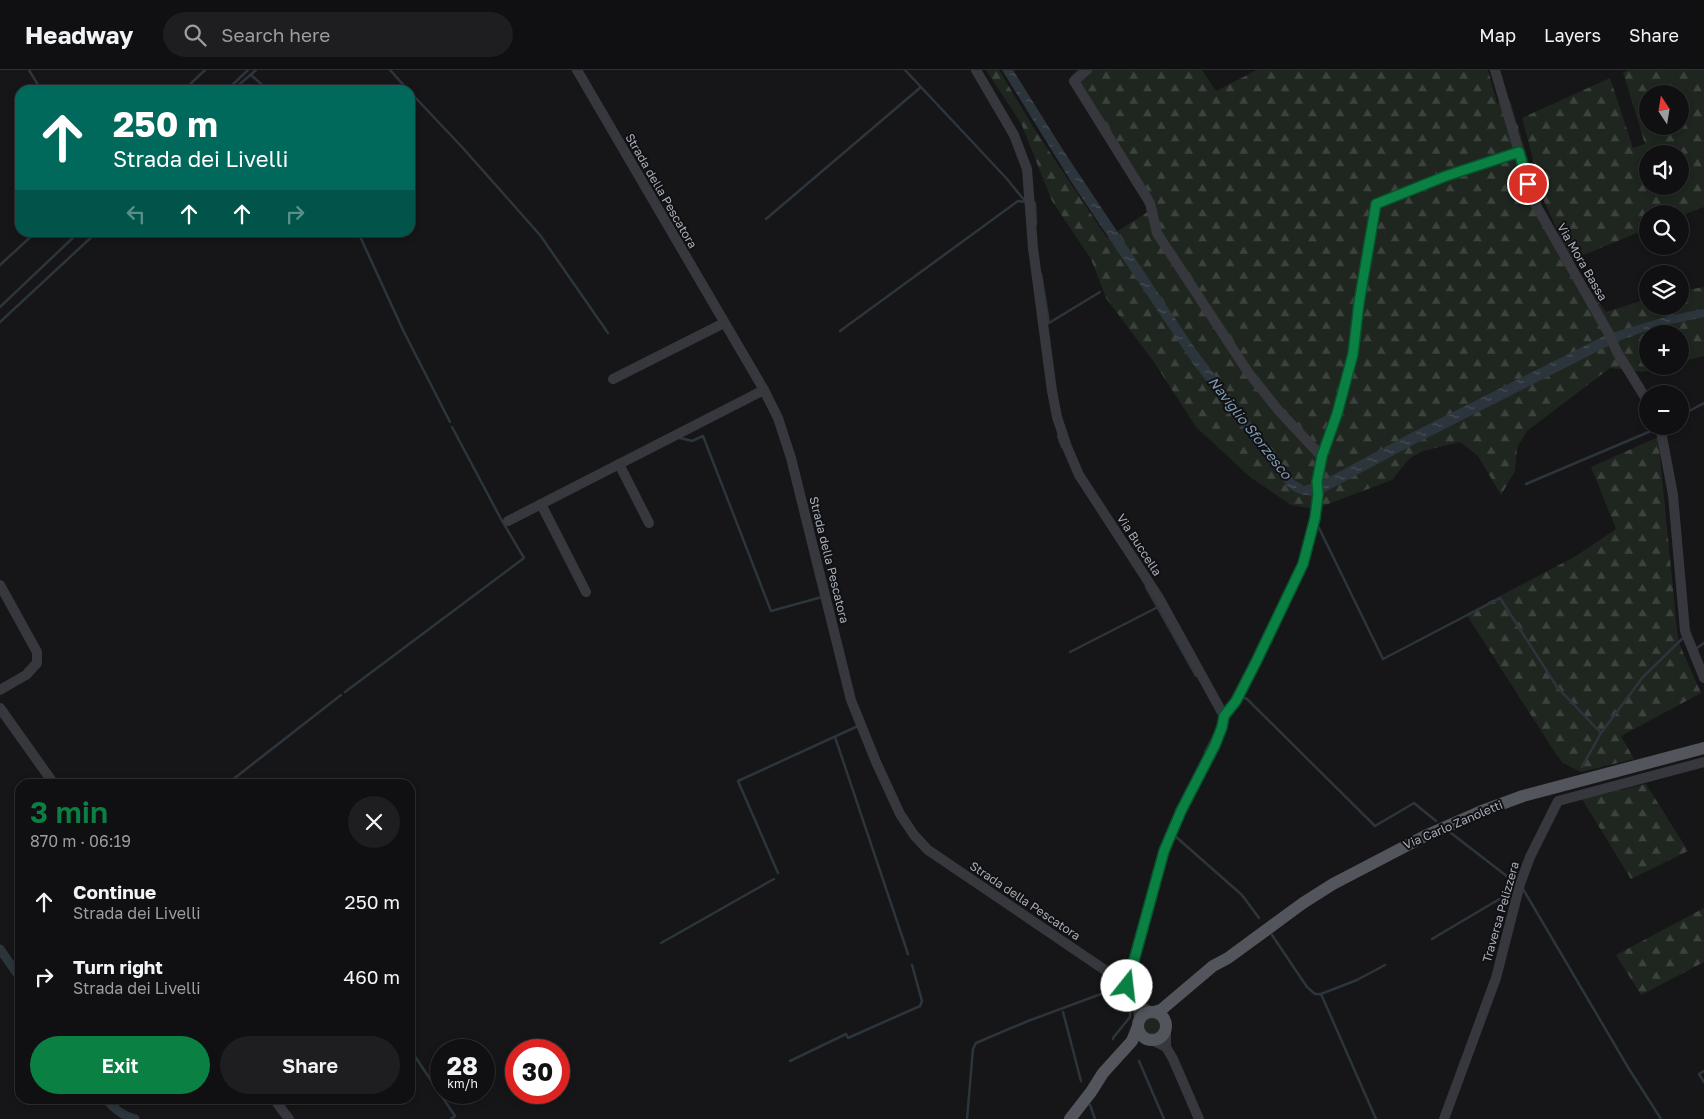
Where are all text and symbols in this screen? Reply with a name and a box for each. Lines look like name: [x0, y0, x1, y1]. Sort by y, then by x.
search box: [163, 12, 513, 57]
text: Headway: [25, 20, 133, 49]
icon: search: [181, 21, 209, 49]
text: Search here: [221, 23, 330, 46]
text: Map: [1479, 24, 1516, 46]
text: Layers: [1544, 24, 1601, 46]
text: Share: [1629, 24, 1679, 46]
north arrow: [1639, 85, 1689, 135]
map controls: [1639, 85, 1689, 435]
text: 250 m: [113, 103, 218, 145]
icon: ahead: [30, 105, 95, 170]
street label: Strada della Pescatora: [622, 131, 700, 251]
text: Strada dei Livelli: [113, 145, 288, 172]
button: sound: [1639, 145, 1689, 195]
pin: [1507, 163, 1549, 205]
icon: arrive: [1514, 170, 1542, 198]
icon: left: [122, 200, 150, 228]
icon: ahead: [175, 200, 203, 228]
icon: ahead: [228, 200, 256, 228]
icon: right: [281, 200, 309, 228]
button: search: [1639, 205, 1689, 255]
street label: Via Mora Bassa: [1554, 220, 1611, 303]
button: layers: [1639, 265, 1689, 315]
button: +: [1639, 325, 1689, 375]
water label: Naviglio Sforzesco: [1205, 373, 1297, 483]
button: −: [1639, 385, 1689, 435]
street label: Strada della Pescatora: [806, 495, 853, 625]
street label: Via Buccella: [1114, 511, 1165, 579]
text: 3 min: [30, 794, 108, 830]
button: close: [348, 796, 400, 848]
street label: Via Carlo Zanoletti: [1401, 797, 1505, 852]
text: 870 m · 06:19: [30, 831, 131, 851]
street label: Strada della Pescatora: [967, 858, 1083, 943]
street label: Traversa Pelizzera: [1479, 860, 1522, 964]
text: Continue: [73, 880, 156, 903]
icon: ahead: [30, 888, 58, 916]
text: 250 m: [345, 890, 400, 913]
text: Strada dei Livelli: [73, 903, 201, 923]
text: Turn right: [73, 955, 163, 978]
position arrow: [1100, 959, 1152, 1011]
icon: right: [30, 963, 58, 991]
text: 460 m: [344, 965, 400, 988]
text: Strada dei Livelli: [73, 978, 201, 998]
button: Exit: [30, 1036, 210, 1094]
button: Share: [220, 1036, 400, 1094]
speed limit sign: 30: [505, 1039, 570, 1104]
text: 28: [447, 1050, 478, 1081]
text: km/h: [447, 1076, 478, 1091]

